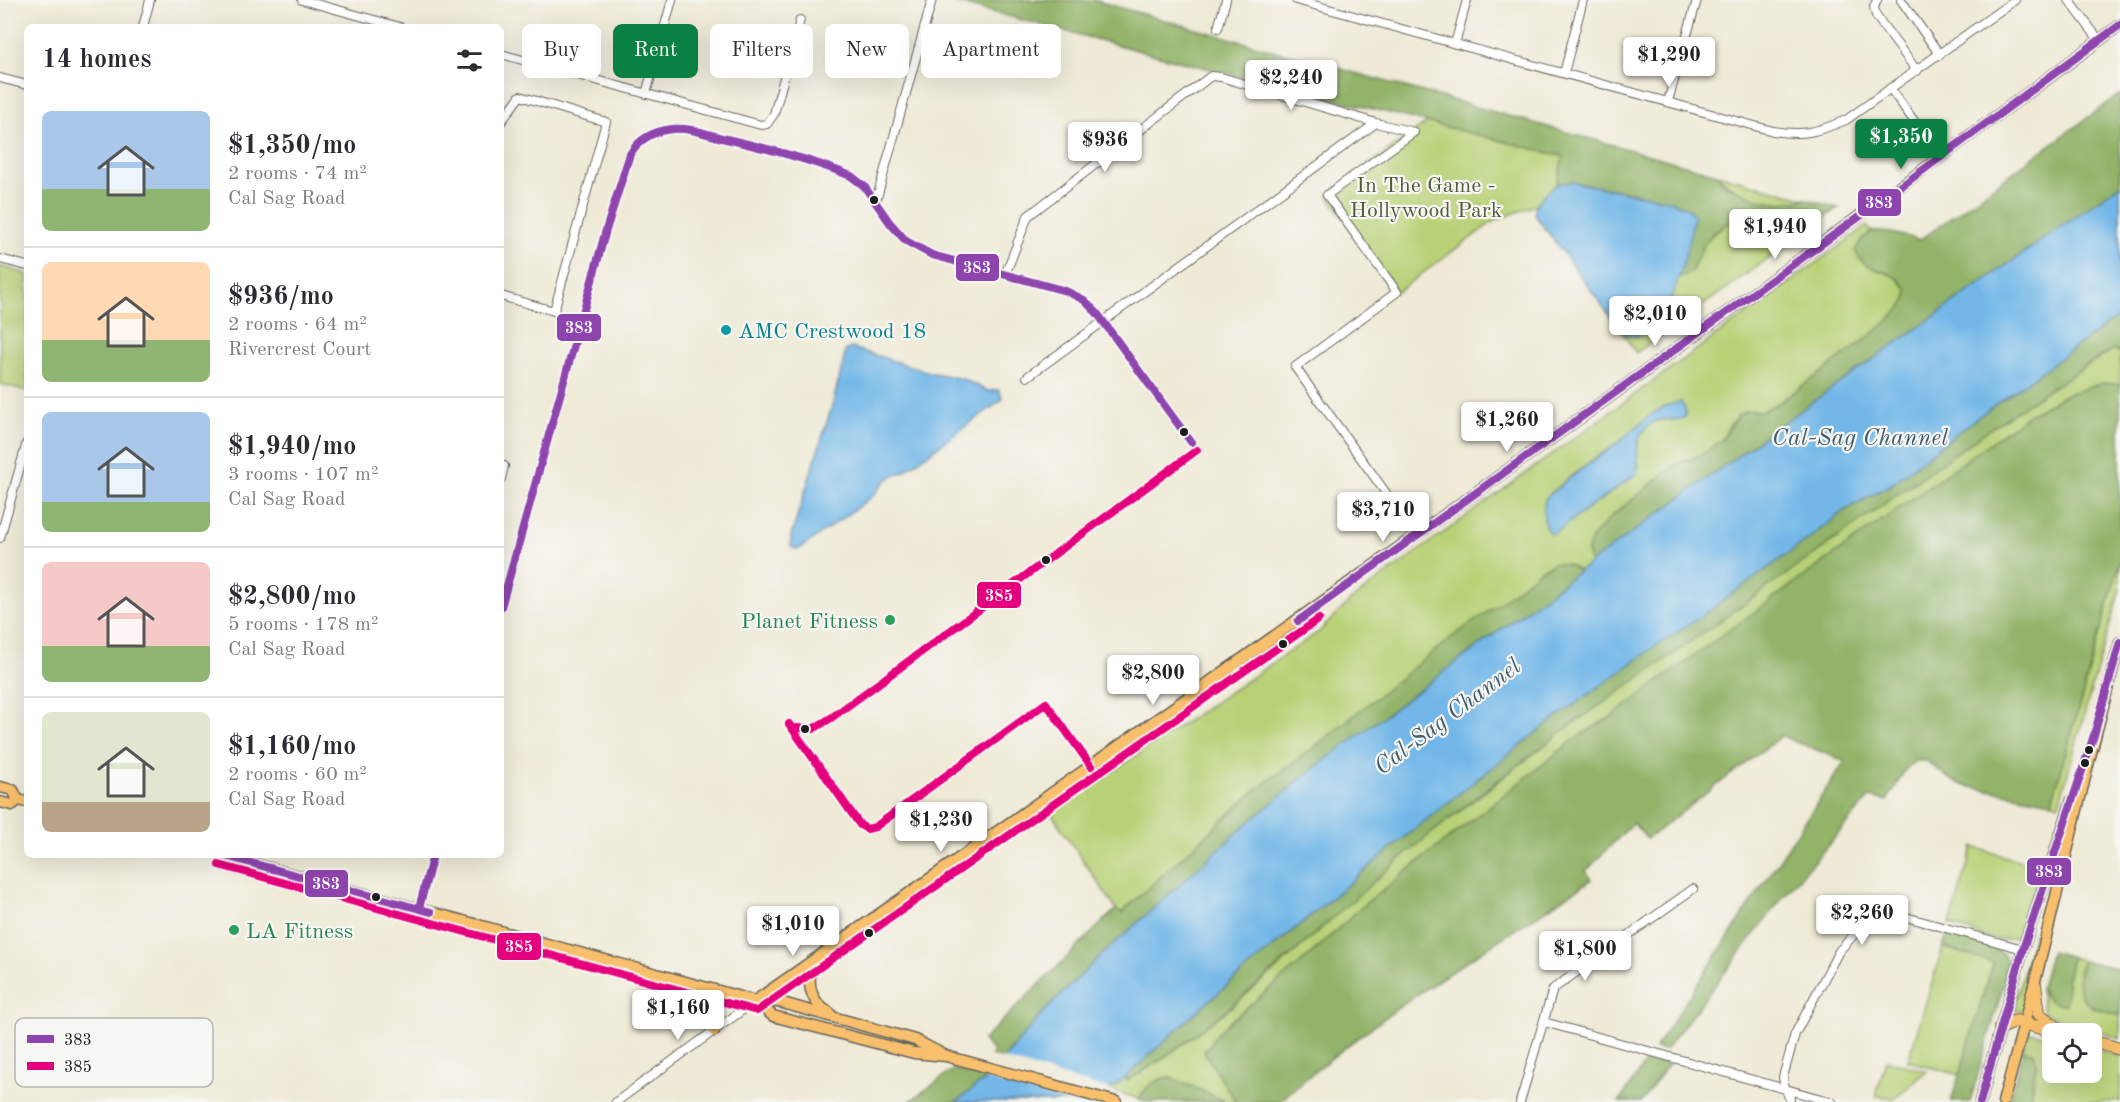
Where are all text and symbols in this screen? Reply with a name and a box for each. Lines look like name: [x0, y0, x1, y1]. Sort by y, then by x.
chip: Buy: [522, 24, 601, 78]
chip: Rent: [613, 24, 698, 78]
chip: Filters: [710, 24, 813, 78]
chip: New: [825, 24, 909, 78]
chip: Apartment: [921, 24, 1061, 78]
pin: $1,290: [1620, 37, 1718, 88]
icon: filters: [453, 44, 486, 77]
text: $1,290: [1637, 46, 1701, 66]
text: 14 homes: [42, 47, 151, 73]
pin: $2,240: [1242, 60, 1340, 111]
text: $2,240: [1259, 69, 1323, 89]
pin: $1,350: [1852, 119, 1950, 170]
pin: $936: [1069, 122, 1141, 173]
text: $1,350: [1869, 128, 1933, 148]
text: $936: [1082, 131, 1128, 151]
text: $1,350/mo: [228, 133, 356, 159]
icon: home: [90, 135, 162, 207]
text: 2 rooms · 74 m²: [228, 164, 367, 184]
park label: In The Game - Hollywood Park: [1350, 175, 1502, 222]
line badge: 383: [1857, 188, 1902, 217]
text: Cal Sag Road: [228, 189, 346, 209]
unlabelled marker: [868, 194, 880, 206]
text: 383: [1865, 196, 1893, 212]
pin: $1,940: [1726, 209, 1824, 260]
text: $1,940: [1743, 218, 1807, 238]
line badge: 383: [955, 253, 1000, 282]
text: 383: [963, 261, 991, 277]
text: $936/mo: [228, 284, 334, 310]
icon: home: [90, 286, 162, 358]
pin: $2,010: [1606, 296, 1704, 347]
text: $2,010: [1623, 305, 1687, 325]
line badge: 383: [556, 313, 602, 342]
text: 2 rooms · 64 m²: [228, 315, 367, 335]
text: 383: [565, 321, 593, 337]
place label: AMC Crestwood 18: [738, 321, 926, 343]
marker: AMC Crestwood 18: [719, 323, 733, 337]
text: Rivercrest Court: [228, 340, 371, 360]
pin: $1,260: [1458, 402, 1556, 453]
text: $1,260: [1475, 411, 1539, 431]
unlabelled marker: [1178, 426, 1190, 438]
water label: Cal-Sag Channel: [1772, 427, 1948, 451]
text: $1,940/mo: [228, 434, 356, 460]
icon: home: [90, 436, 162, 508]
text: 3 rooms · 107 m²: [228, 465, 378, 485]
text: Cal Sag Road: [228, 490, 346, 510]
pin: $3,710: [1334, 492, 1432, 543]
text: $3,710: [1351, 501, 1415, 521]
unlabelled marker: [1040, 554, 1052, 566]
line badge: 385: [976, 581, 1022, 609]
text: $2,800/mo: [228, 584, 356, 610]
icon: home: [90, 586, 162, 658]
text: 385: [985, 589, 1013, 605]
place label: Planet Fitness: [741, 611, 878, 633]
marker: Planet Fitness: [883, 613, 897, 627]
text: 5 rooms · 178 m²: [228, 615, 378, 635]
unlabelled marker: [1277, 638, 1289, 650]
text: Cal Sag Road: [228, 640, 346, 660]
pin: $2,800: [1104, 655, 1202, 706]
water label: Cal-Sag Channel: [1371, 655, 1526, 780]
text: $2,800: [1121, 664, 1185, 684]
unlabelled marker: [799, 723, 811, 735]
text: $1,160/mo: [228, 734, 356, 760]
icon: home: [90, 736, 162, 808]
unlabelled marker: [2083, 744, 2095, 756]
unlabelled marker: [2079, 757, 2091, 769]
text: 2 rooms · 60 m²: [228, 765, 367, 785]
text: Cal Sag Road: [228, 790, 346, 810]
pin: $1,230: [892, 802, 990, 853]
text: $1,230: [909, 811, 973, 831]
line badge: 383: [2026, 857, 2072, 886]
text: 383: [2035, 865, 2063, 881]
line badge: 383: [304, 869, 349, 898]
text: 383: [312, 877, 340, 893]
unlabelled marker: [370, 891, 382, 903]
pin: $2,260: [1813, 895, 1911, 946]
text: $2,260: [1830, 904, 1894, 924]
pin: $1,010: [744, 906, 842, 957]
text: $1,010: [761, 915, 825, 935]
place label: LA Fitness: [246, 921, 353, 943]
marker: LA Fitness: [227, 923, 241, 937]
unlabelled marker: [863, 927, 875, 939]
pin: $1,800: [1536, 931, 1634, 982]
line badge: 385: [496, 932, 542, 961]
text: 385: [505, 940, 533, 956]
text: $1,800: [1553, 940, 1617, 960]
pin: $1,160: [629, 990, 727, 1041]
text: $1,160: [646, 999, 710, 1019]
legend: [15, 1018, 213, 1087]
map controls: [2042, 1023, 2102, 1083]
button: locate: [2042, 1023, 2102, 1083]
text: 383: [64, 1033, 92, 1049]
text: 385: [64, 1060, 92, 1076]

